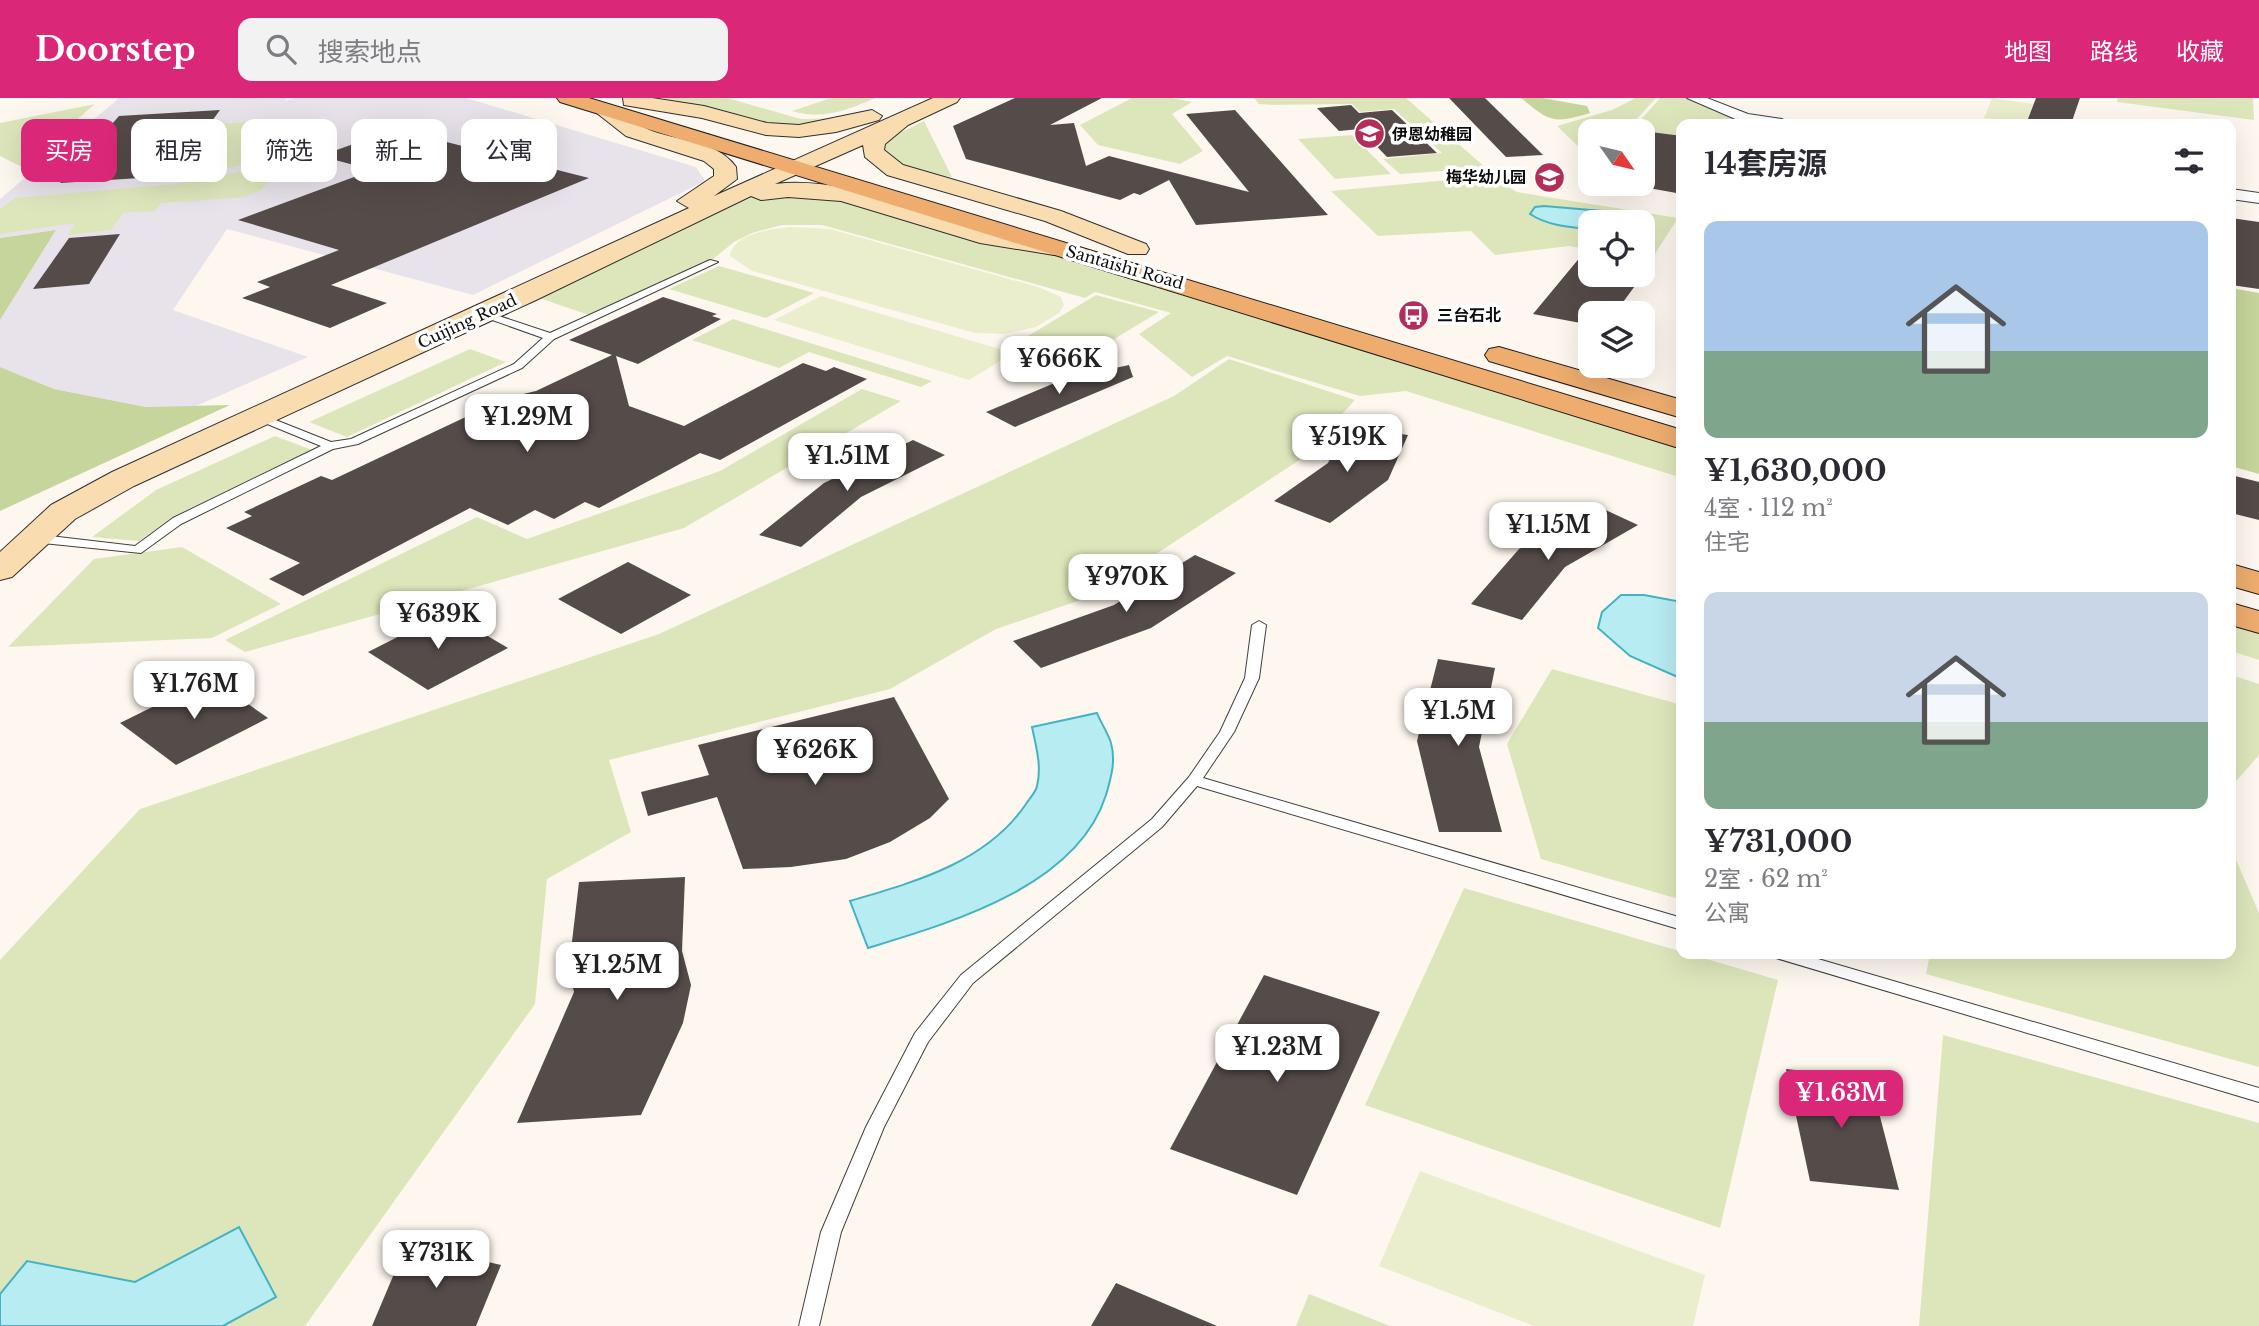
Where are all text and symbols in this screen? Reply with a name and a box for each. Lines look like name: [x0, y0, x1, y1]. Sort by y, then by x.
search box: [238, 18, 728, 81]
text: Doorstep: [35, 29, 196, 70]
icon: search: [262, 30, 300, 68]
text: 搜索地点: [318, 36, 422, 68]
text: 地图: [2004, 37, 2052, 66]
text: 路线: [2090, 37, 2138, 66]
text: 收藏: [2176, 37, 2224, 66]
school or university icon: 伊恩幼稚园: [1352, 117, 1386, 151]
chip: 买房: [21, 119, 117, 182]
chip: 租房: [131, 119, 227, 182]
chip: 筛选: [241, 119, 337, 182]
chip: 新上: [351, 119, 447, 182]
chip: 公寓: [461, 119, 557, 182]
north arrow: [1578, 119, 1656, 196]
map controls: [1578, 119, 1655, 378]
place label: 伊恩幼稚园: [1391, 124, 1472, 144]
icon: filters: [2170, 142, 2208, 180]
text: 14套房源: [1704, 145, 1827, 182]
school or university icon: 梅华幼儿园: [1532, 160, 1566, 194]
place label: 梅华幼儿园: [1446, 167, 1526, 187]
button: locate: [1578, 210, 1655, 287]
street label: Santaishi Road: [1064, 241, 1186, 293]
icon: home: [1893, 266, 2019, 392]
street label: Cuijing Road: [414, 289, 520, 353]
bus stop icon: 三台石北: [1397, 298, 1431, 332]
button: layers: [1578, 301, 1655, 378]
place label: 三台石北: [1437, 305, 1501, 325]
pin: ¥666K: [1010, 336, 1108, 396]
text: ¥666K: [1017, 345, 1102, 373]
pin: ¥1.29M: [470, 394, 584, 454]
text: ¥1.29M: [481, 403, 573, 431]
pin: ¥519K: [1298, 414, 1396, 474]
text: ¥519K: [1308, 423, 1386, 451]
pin: ¥1.51M: [790, 434, 904, 493]
text: ¥1.51M: [804, 442, 890, 470]
text: ¥1,630,000: [1704, 452, 1887, 489]
text: 4室 · 112 m²: [1704, 494, 1833, 522]
pin: ¥1.15M: [1491, 503, 1605, 562]
text: ¥1.15M: [1505, 511, 1591, 539]
text: 住宅: [1704, 528, 1750, 556]
pin: ¥970K: [1077, 554, 1175, 614]
text: ¥970K: [1084, 563, 1168, 591]
pin: ¥639K: [389, 592, 487, 651]
text: ¥639K: [396, 600, 480, 628]
icon: home: [1893, 637, 2019, 763]
pin: ¥1.76M: [137, 662, 251, 721]
text: ¥1.76M: [150, 670, 239, 698]
pin: ¥1.5M: [1409, 688, 1507, 748]
text: ¥1.5M: [1420, 697, 1496, 725]
pin: ¥626K: [766, 728, 864, 787]
text: ¥626K: [773, 736, 857, 764]
text: ¥731,000: [1704, 823, 1852, 860]
text: 2室 · 62 m²: [1704, 865, 1828, 893]
text: 公寓: [1704, 899, 1750, 927]
pin: ¥1.25M: [560, 942, 674, 1002]
text: ¥1.25M: [572, 951, 662, 979]
pin: ¥1.23M: [1220, 1024, 1334, 1084]
text: ¥1.23M: [1231, 1033, 1323, 1061]
pin: ¥1.63M: [1784, 1070, 1898, 1130]
text: ¥1.63M: [1795, 1079, 1887, 1107]
pin: ¥731K: [387, 1230, 485, 1290]
text: ¥731K: [398, 1239, 474, 1267]

